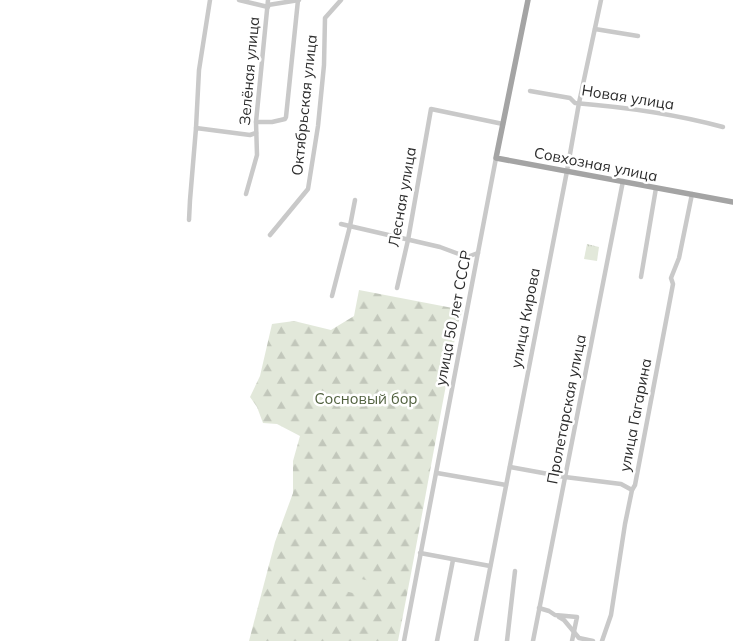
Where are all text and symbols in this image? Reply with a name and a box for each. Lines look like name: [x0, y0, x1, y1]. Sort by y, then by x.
street label: Зелёная улица: [235, 16, 263, 126]
street label: Октябрьская улица: [287, 34, 321, 176]
street label: Новая улица: [580, 80, 676, 114]
street label: Совхозная улица: [533, 143, 659, 185]
street label: Лесная улица: [384, 145, 420, 249]
street label: улица 50 лет СССР: [431, 248, 475, 387]
street label: улица Кирова: [506, 266, 544, 370]
street label: Пролетарская улица: [542, 333, 590, 485]
street label: улица Гагарина: [615, 357, 655, 473]
park label: Сосновый бор: [314, 389, 418, 408]

